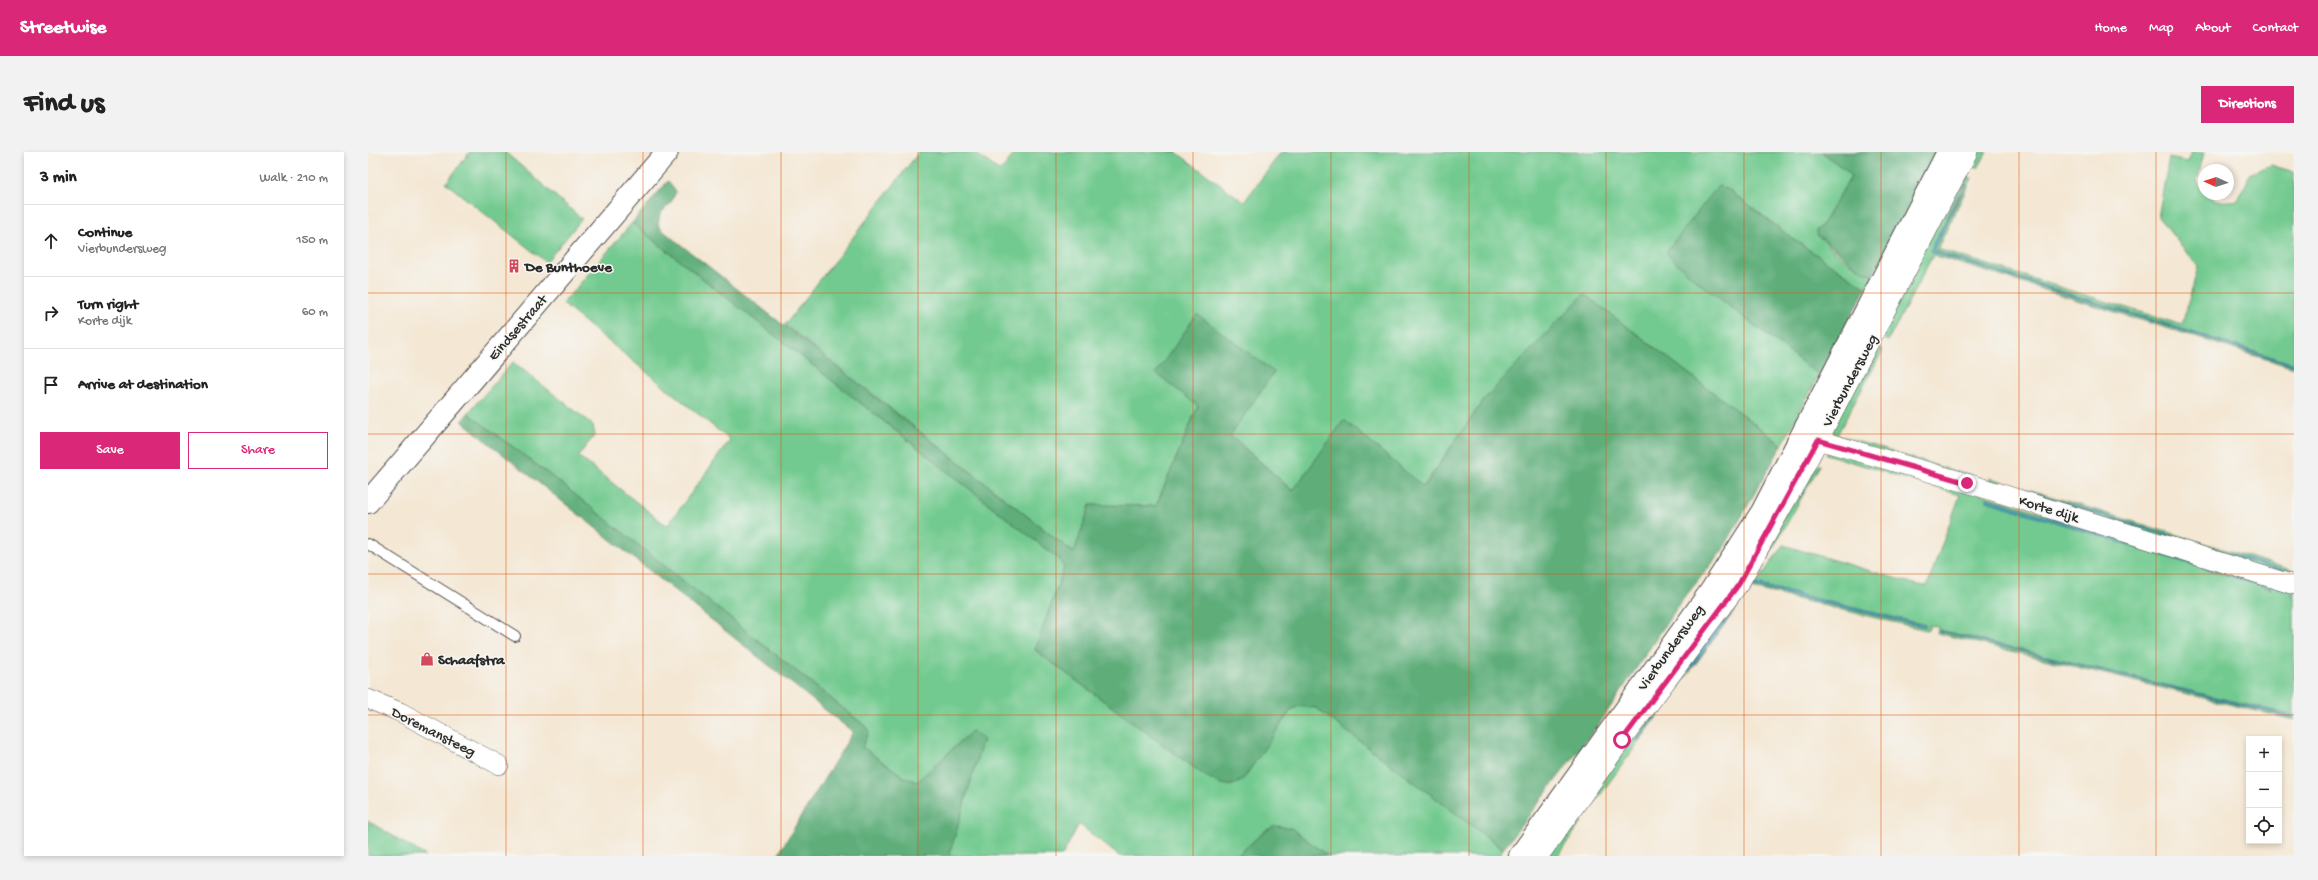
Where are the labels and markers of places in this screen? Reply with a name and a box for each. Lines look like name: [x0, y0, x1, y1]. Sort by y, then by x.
building icon: De Bunthoeve: [506, 258, 522, 274]
place label: De Bunthoeve: [523, 259, 613, 277]
shop icon: Schaafstra: [419, 651, 435, 667]
place label: Schaafstra: [438, 652, 505, 670]

